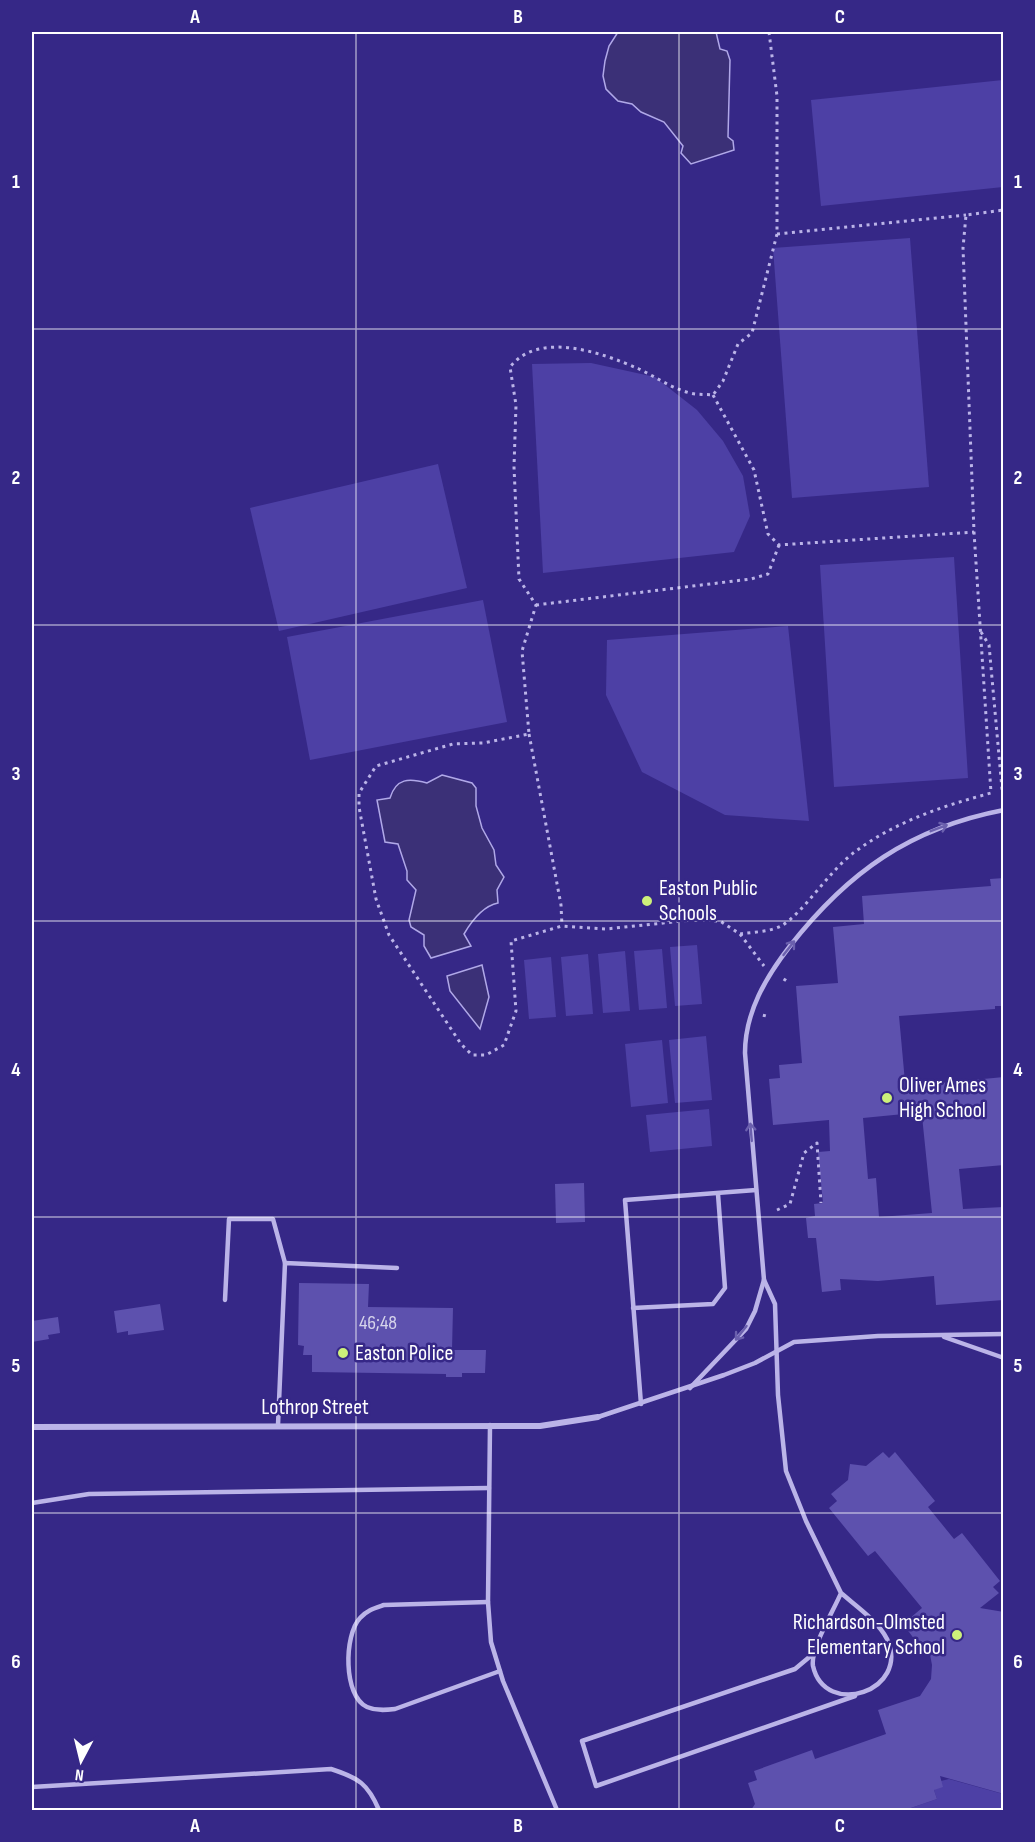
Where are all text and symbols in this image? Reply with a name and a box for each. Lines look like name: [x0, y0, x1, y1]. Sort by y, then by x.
text: A: [189, 5, 200, 29]
text: B: [513, 5, 523, 29]
text: C: [835, 5, 845, 29]
text: 1: [12, 170, 20, 194]
text: 1: [1014, 170, 1022, 194]
text: 2: [12, 466, 20, 490]
text: 2: [1014, 466, 1022, 490]
text: 3: [12, 762, 21, 786]
text: 3: [1014, 762, 1023, 786]
one-way arrow: [929, 822, 948, 833]
place label: Easton Public Schools: [659, 875, 758, 927]
marker: Easton Public Schools: [640, 894, 654, 908]
one-way arrow: [782, 940, 795, 956]
text: 4: [11, 1058, 21, 1082]
text: 4: [1013, 1058, 1023, 1082]
place label: Oliver Ames High School: [899, 1072, 986, 1124]
marker: Oliver Ames High School: [880, 1091, 894, 1105]
one-way arrow: [745, 1122, 756, 1142]
house number: 46;48: [359, 1311, 397, 1335]
one-way arrow: [735, 1325, 748, 1341]
place label: Easton Police: [355, 1340, 453, 1367]
marker: Easton Police: [336, 1346, 350, 1360]
text: 5: [12, 1354, 21, 1378]
text: 5: [1014, 1354, 1023, 1378]
street label: Lothrop Street: [261, 1394, 369, 1421]
place label: Richardson-Olmsted Elementary School: [793, 1609, 945, 1661]
marker: Richardson-Olmsted Elementary School: [950, 1628, 964, 1642]
text: 6: [11, 1650, 21, 1674]
text: 6: [1013, 1650, 1023, 1674]
north arrow: [51, 1731, 111, 1791]
text: N: [74, 1764, 85, 1784]
text: A: [189, 1814, 200, 1838]
text: B: [513, 1814, 523, 1838]
text: C: [835, 1814, 845, 1838]

